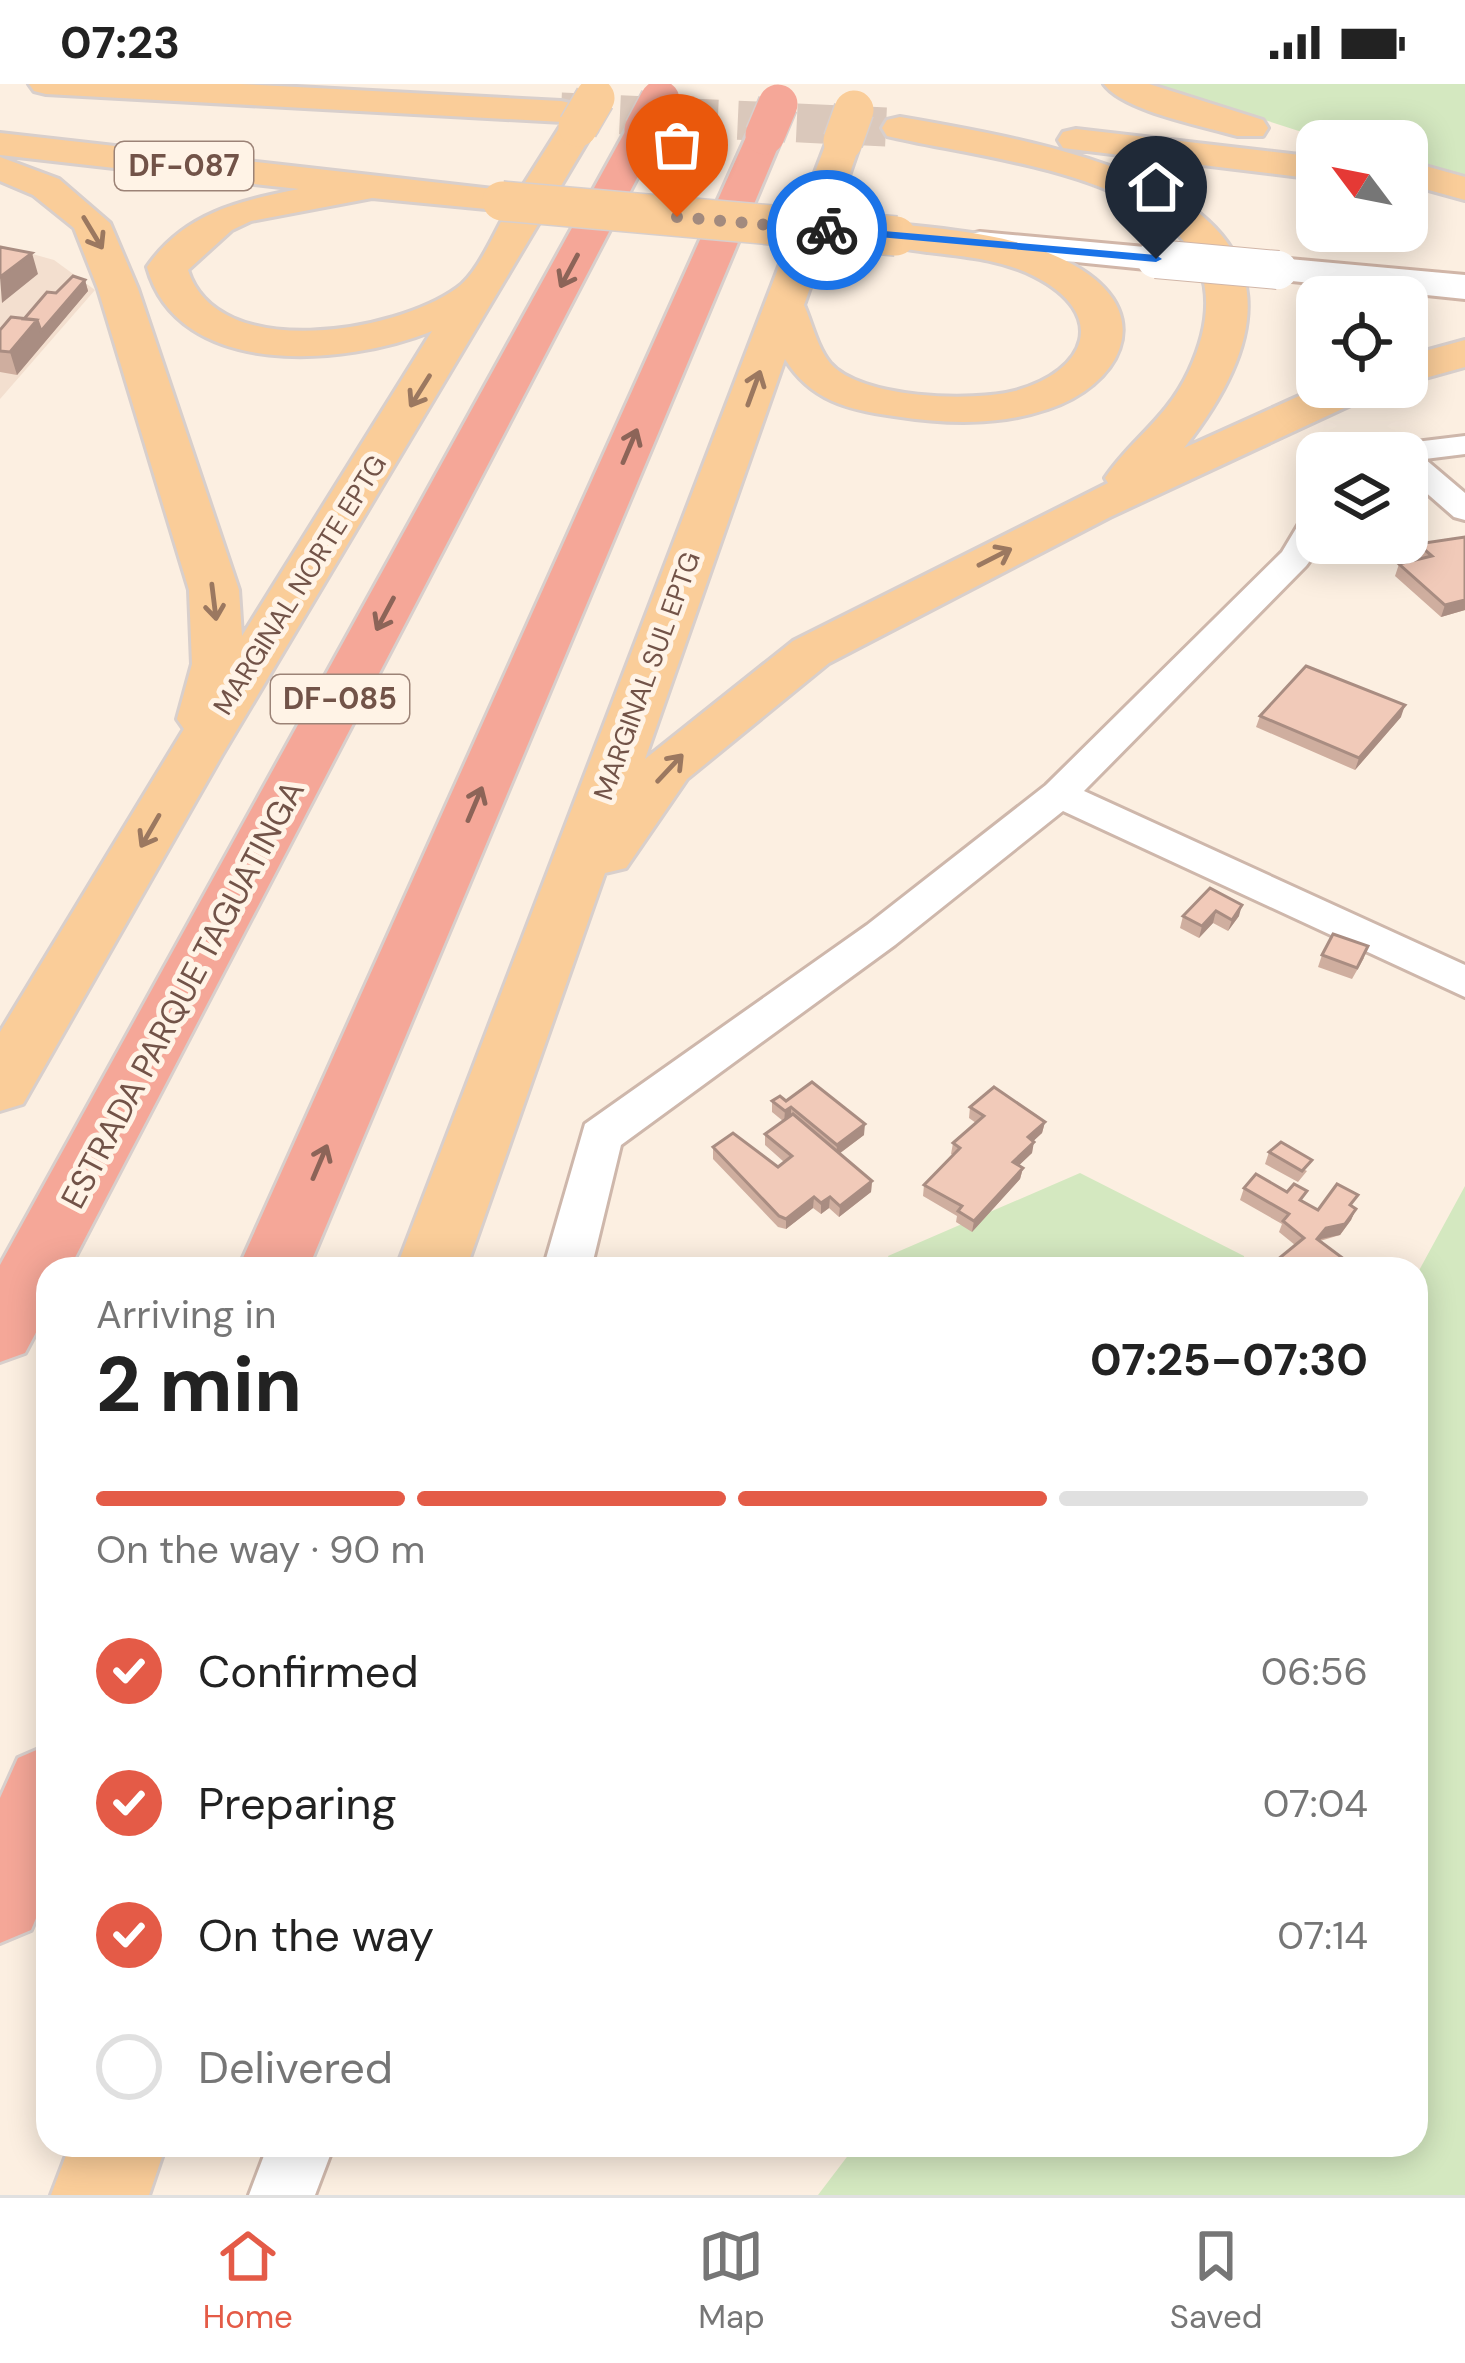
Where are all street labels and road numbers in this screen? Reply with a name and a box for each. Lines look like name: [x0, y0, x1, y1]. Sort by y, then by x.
road number: DF-087: [115, 142, 253, 190]
street label: MARGINAL NORTE EPTG: [205, 448, 394, 721]
street label: MARGINAL SUL EPTG: [585, 547, 708, 805]
road number: DF-085: [271, 675, 409, 723]
street label: ESTRADA PARQUE TAGUATINGA: [51, 773, 314, 1216]

